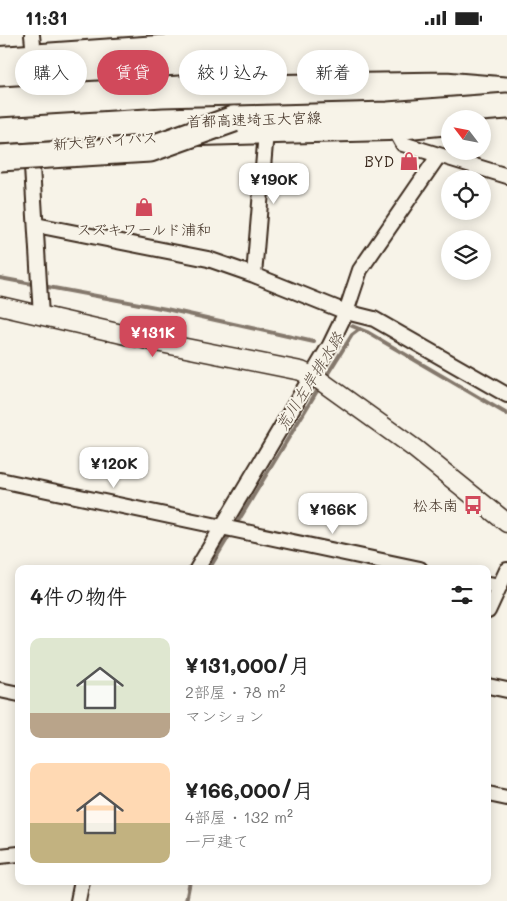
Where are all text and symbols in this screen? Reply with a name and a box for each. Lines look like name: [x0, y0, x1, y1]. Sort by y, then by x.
text: 11:31: [25, 5, 68, 30]
chip: 購入: [15, 50, 87, 95]
chip: 賃貸: [97, 50, 169, 95]
chip: 絞り込み: [179, 50, 287, 95]
chip: 新着: [297, 50, 369, 95]
street label: 首都高速埼玉大宮線: [186, 107, 322, 131]
north arrow: [441, 110, 491, 160]
map controls: [441, 110, 491, 280]
street label: 新大宮バイパス: [52, 126, 158, 154]
shop icon: BYD: [398, 150, 420, 172]
place label: BYD: [365, 151, 394, 171]
pin: ¥190K: [239, 163, 309, 205]
text: ¥190K: [250, 168, 298, 189]
button: locate: [441, 170, 491, 220]
shop icon: スズキワールド浦和: [133, 196, 155, 218]
place label: スズキワールド浦和: [77, 219, 211, 239]
button: layers: [441, 230, 491, 280]
pin: ¥131K: [118, 315, 188, 358]
text: ¥131K: [131, 321, 175, 342]
water label: 荒川左岸排水路: [270, 327, 348, 434]
pin: ¥120K: [79, 447, 149, 489]
text: ¥120K: [90, 452, 138, 473]
pin: ¥166K: [298, 493, 368, 535]
bus stop icon: 松本南: [462, 494, 484, 516]
place label: 松本南: [413, 495, 458, 515]
text: ¥166K: [309, 498, 357, 519]
icon: filters: [448, 581, 476, 609]
text: 4件の物件: [30, 582, 127, 609]
text: ¥131,000/月: [185, 651, 310, 678]
icon: home: [70, 658, 130, 718]
text: 2部屋 · 78 m²: [185, 681, 286, 702]
text: マンション: [185, 705, 264, 726]
text: ¥166,000/月: [185, 776, 314, 803]
icon: home: [70, 783, 130, 843]
text: 4部屋 · 132 m²: [185, 806, 293, 827]
text: 一戸建て: [185, 830, 249, 851]

